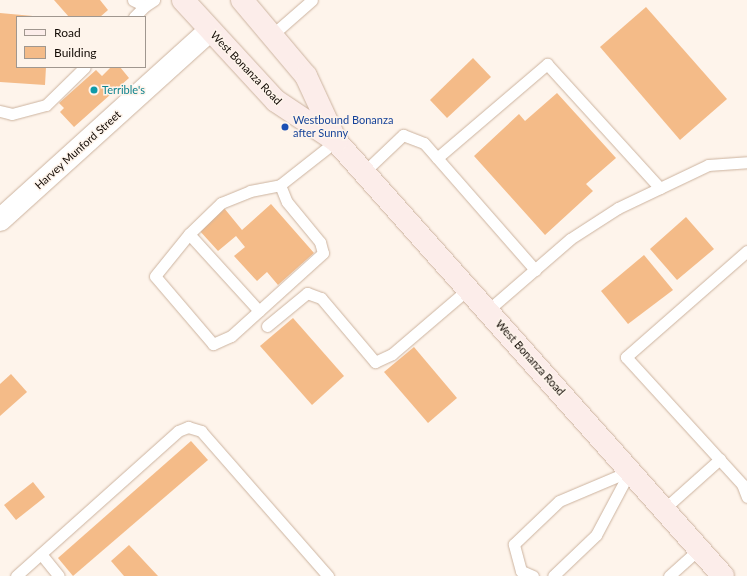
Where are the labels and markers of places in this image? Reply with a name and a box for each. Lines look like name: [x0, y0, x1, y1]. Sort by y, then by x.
place label: Terrible's: [102, 83, 145, 97]
marker: Terrible's: [89, 85, 99, 95]
place label: Westbound Bonanza after Sunny: [293, 114, 393, 140]
marker: Westbound Bonanza after Sunny: [280, 122, 290, 132]

